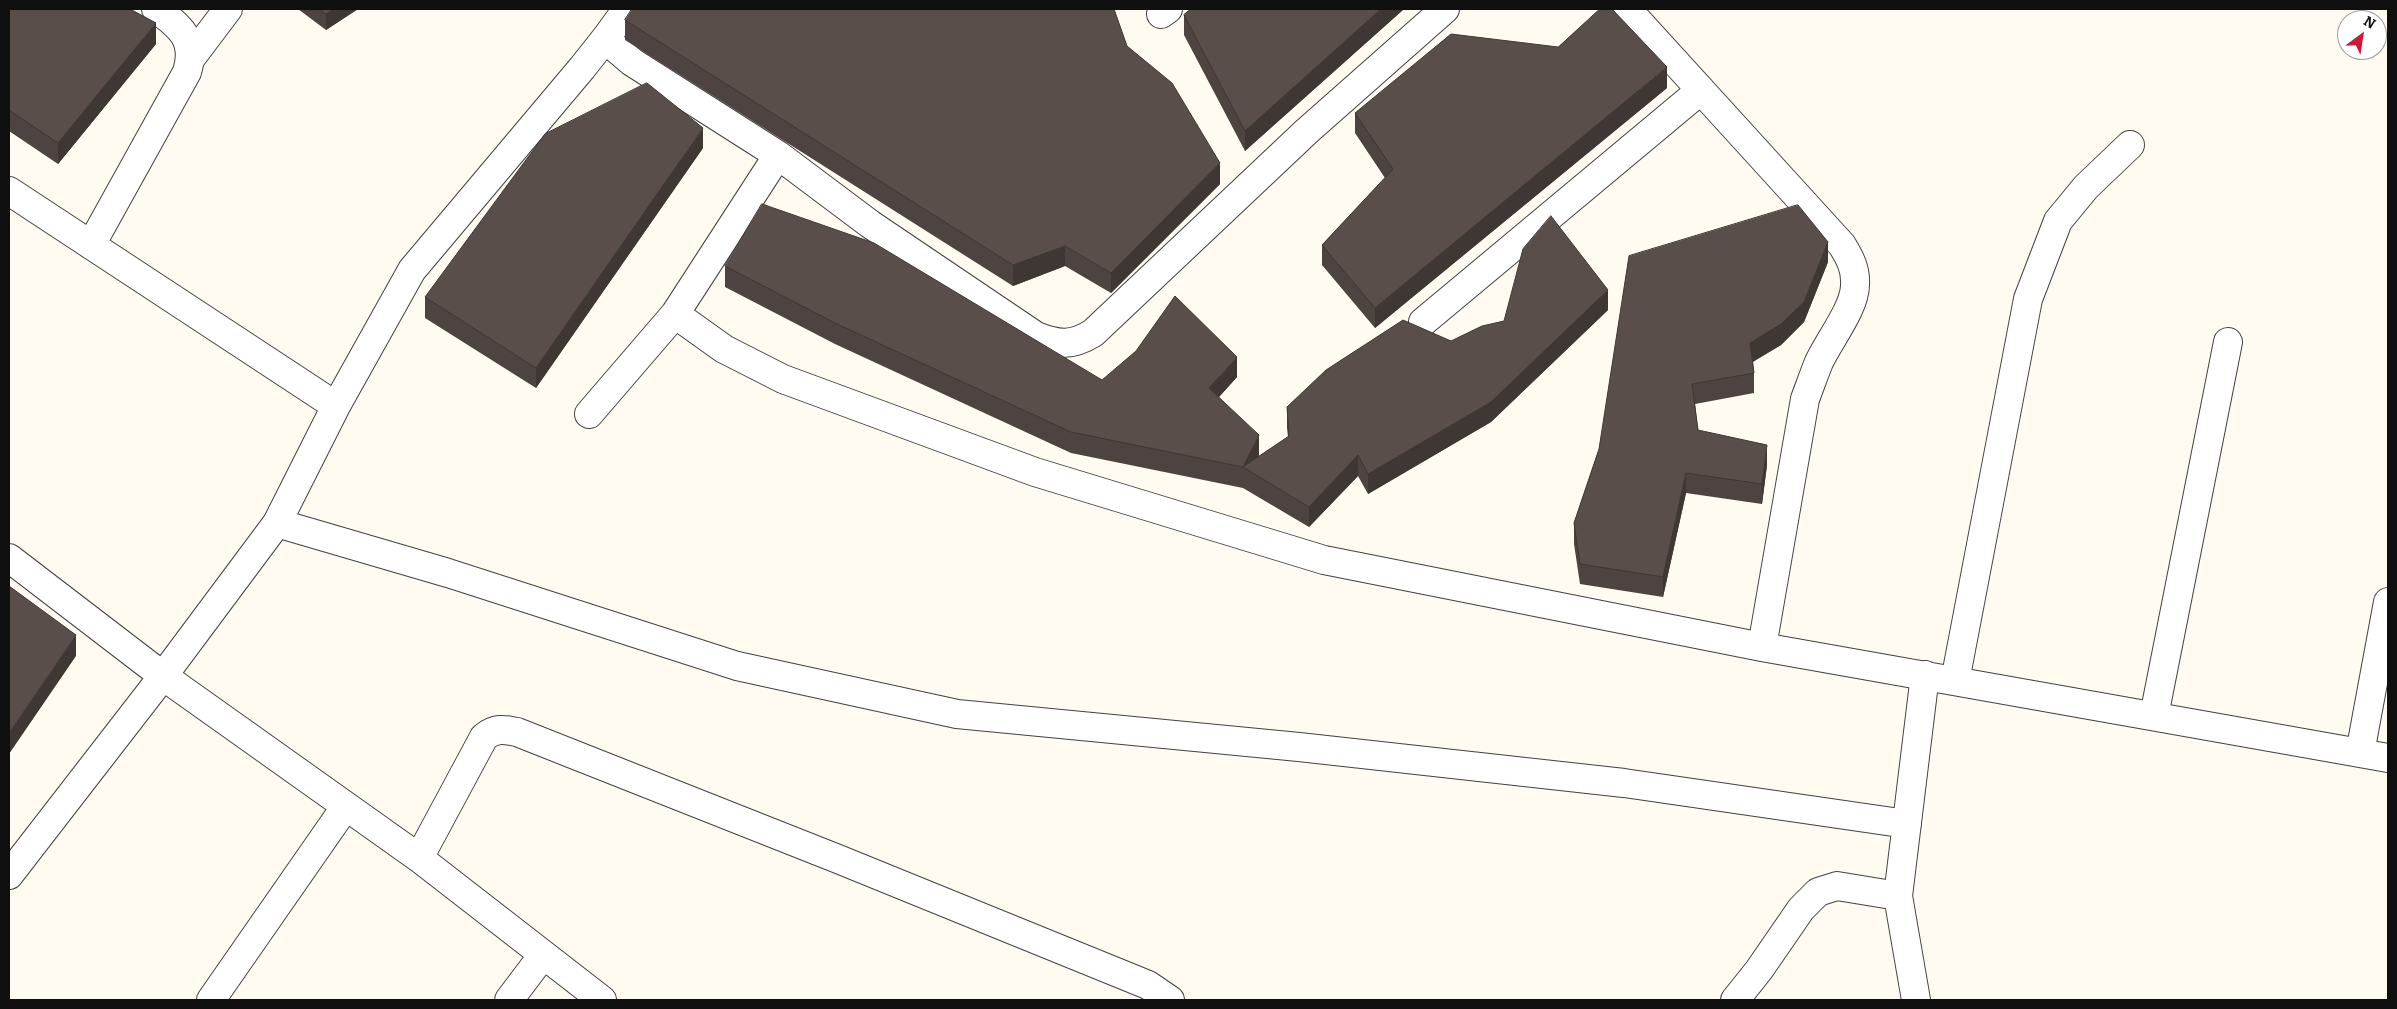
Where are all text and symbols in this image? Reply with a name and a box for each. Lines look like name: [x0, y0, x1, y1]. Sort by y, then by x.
north arrow: [2337, 10, 2387, 60]
text: N: [2360, 13, 2378, 33]

